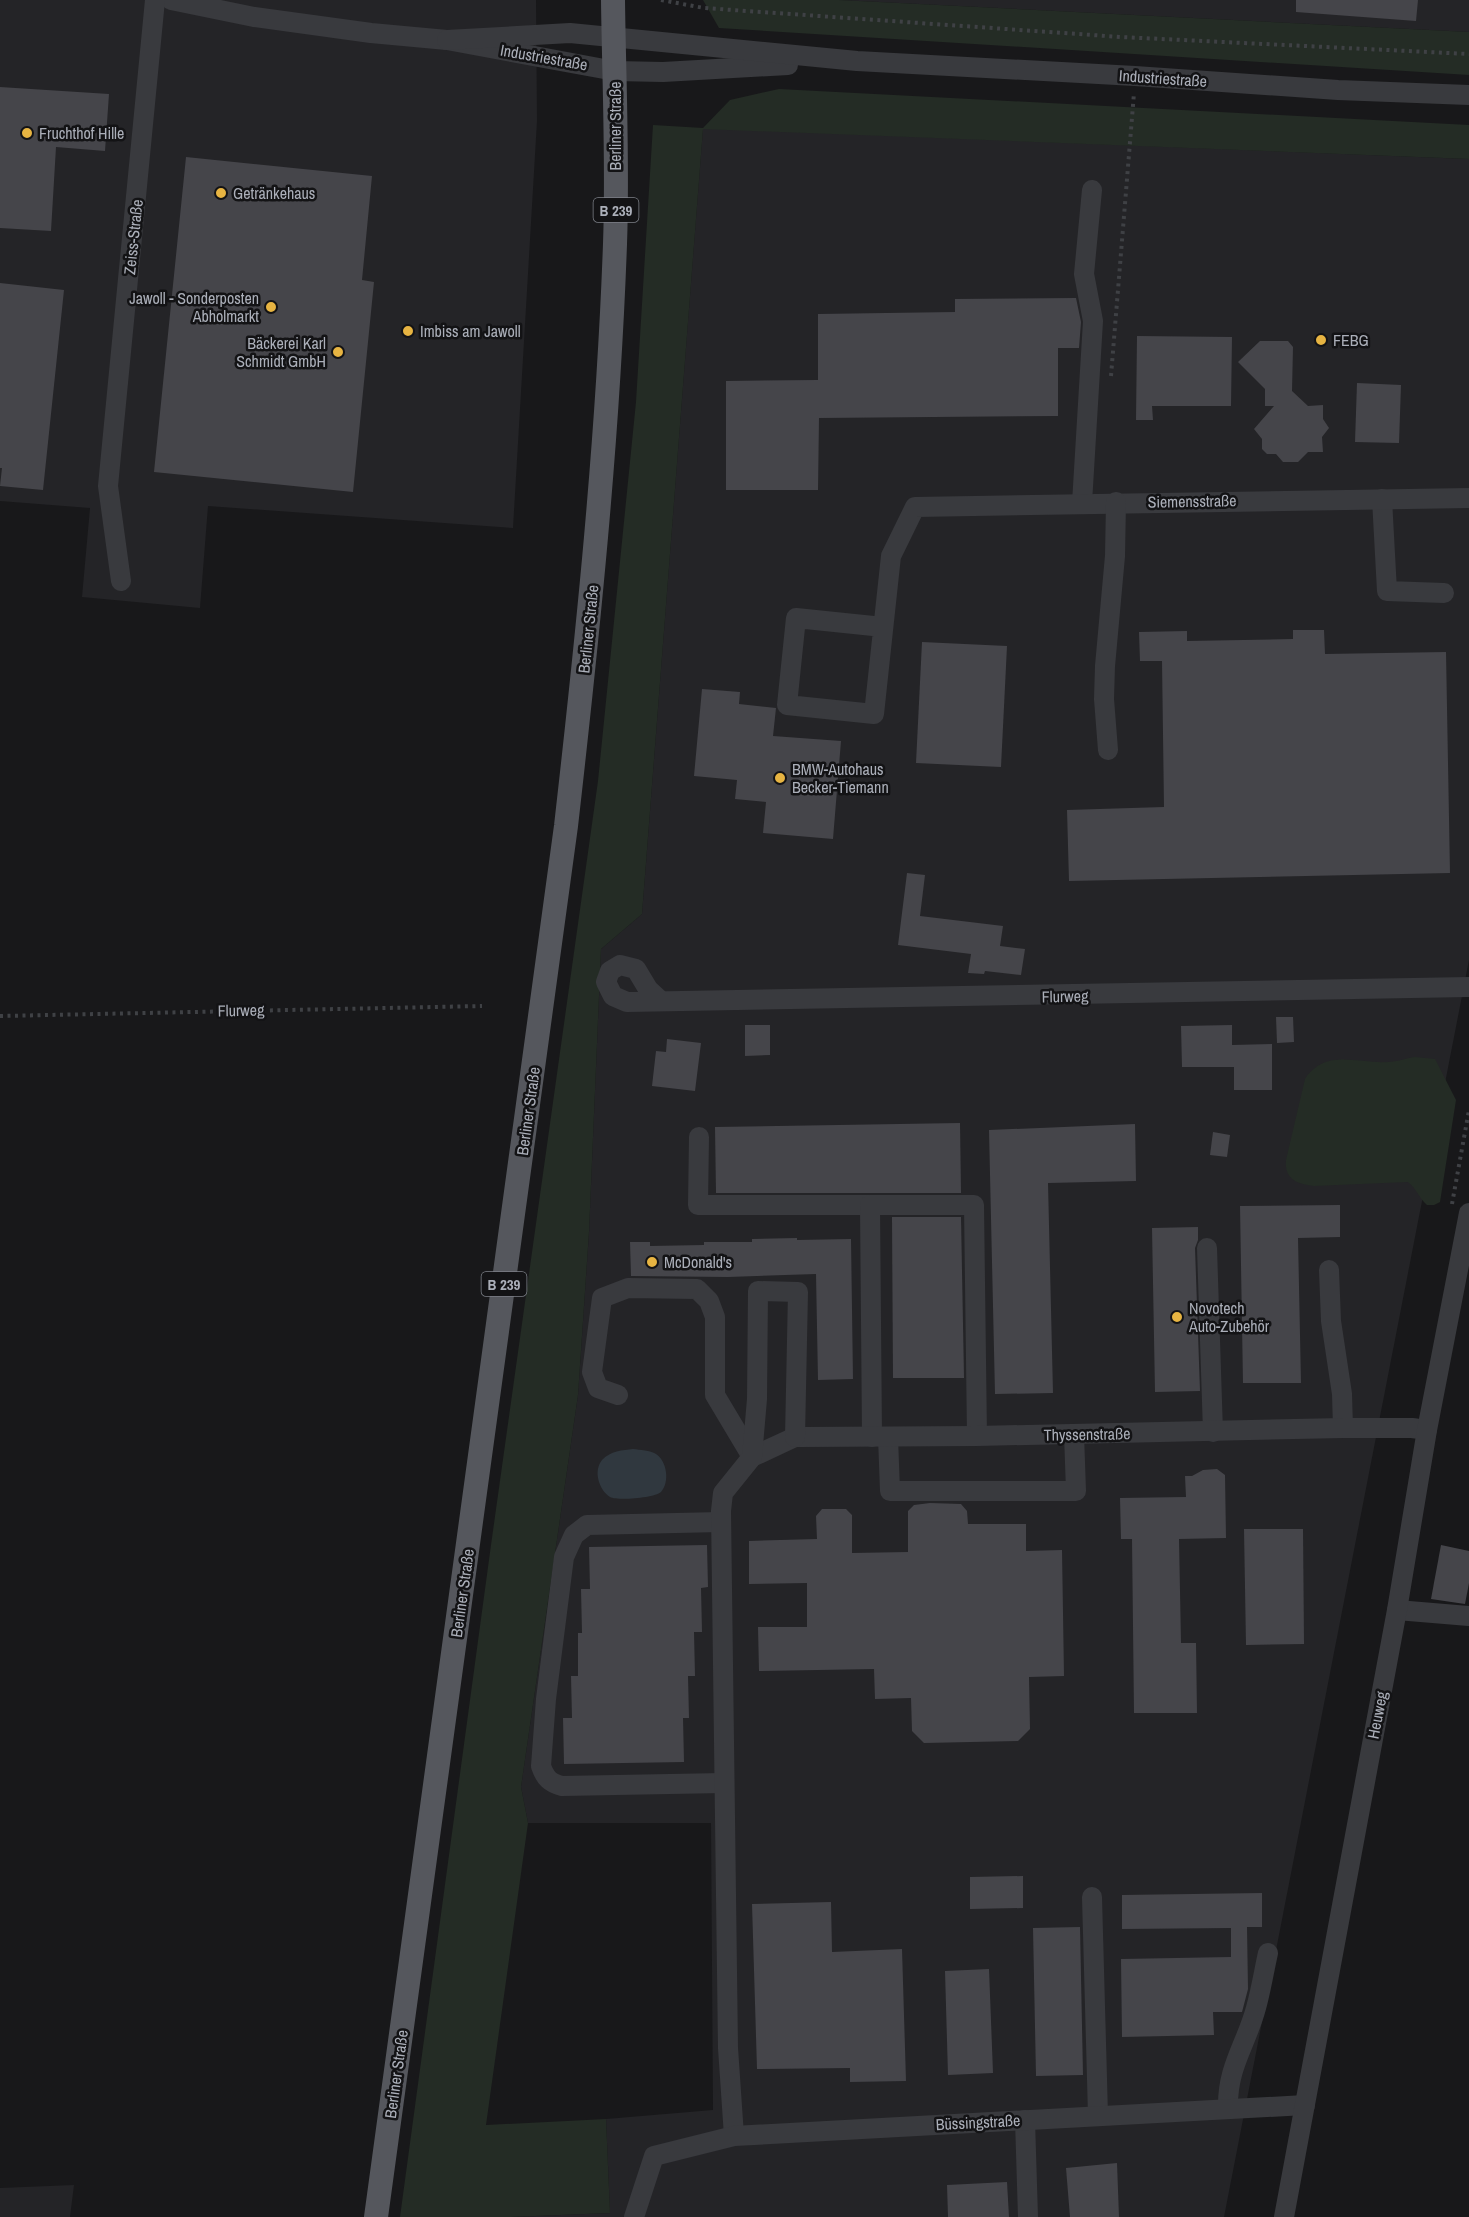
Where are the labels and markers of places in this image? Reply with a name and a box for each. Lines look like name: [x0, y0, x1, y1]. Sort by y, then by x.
place label: Fruchthof Hille: [39, 122, 124, 144]
marker: Fruchthof Hille: [20, 126, 34, 140]
place label: Getränkehaus: [233, 182, 315, 204]
marker: Getränkehaus: [214, 186, 228, 200]
place label: Jawoll - Sonderposten Abholmarkt: [129, 287, 259, 327]
marker: Jawoll - Sonderposten Abholmarkt: [264, 300, 278, 314]
place label: Imbiss am Jawoll: [420, 320, 521, 342]
marker: Imbiss am Jawoll: [401, 324, 415, 338]
place label: FEBG: [1333, 329, 1369, 351]
place label: Bäckerei Karl Schmidt GmbH: [236, 332, 326, 372]
marker: FEBG: [1314, 333, 1328, 347]
marker: Bäckerei Karl Schmidt GmbH: [331, 345, 345, 359]
place label: BMW-Autohaus Becker-Tiemann: [792, 758, 889, 798]
marker: BMW-Autohaus Becker-Tiemann: [773, 771, 787, 785]
place label: McDonald's: [664, 1251, 732, 1273]
marker: McDonald's: [645, 1255, 659, 1269]
place label: Novotech Auto-Zubehör: [1188, 1297, 1270, 1337]
marker: Novotech Auto-Zubehör: [1170, 1310, 1184, 1324]

